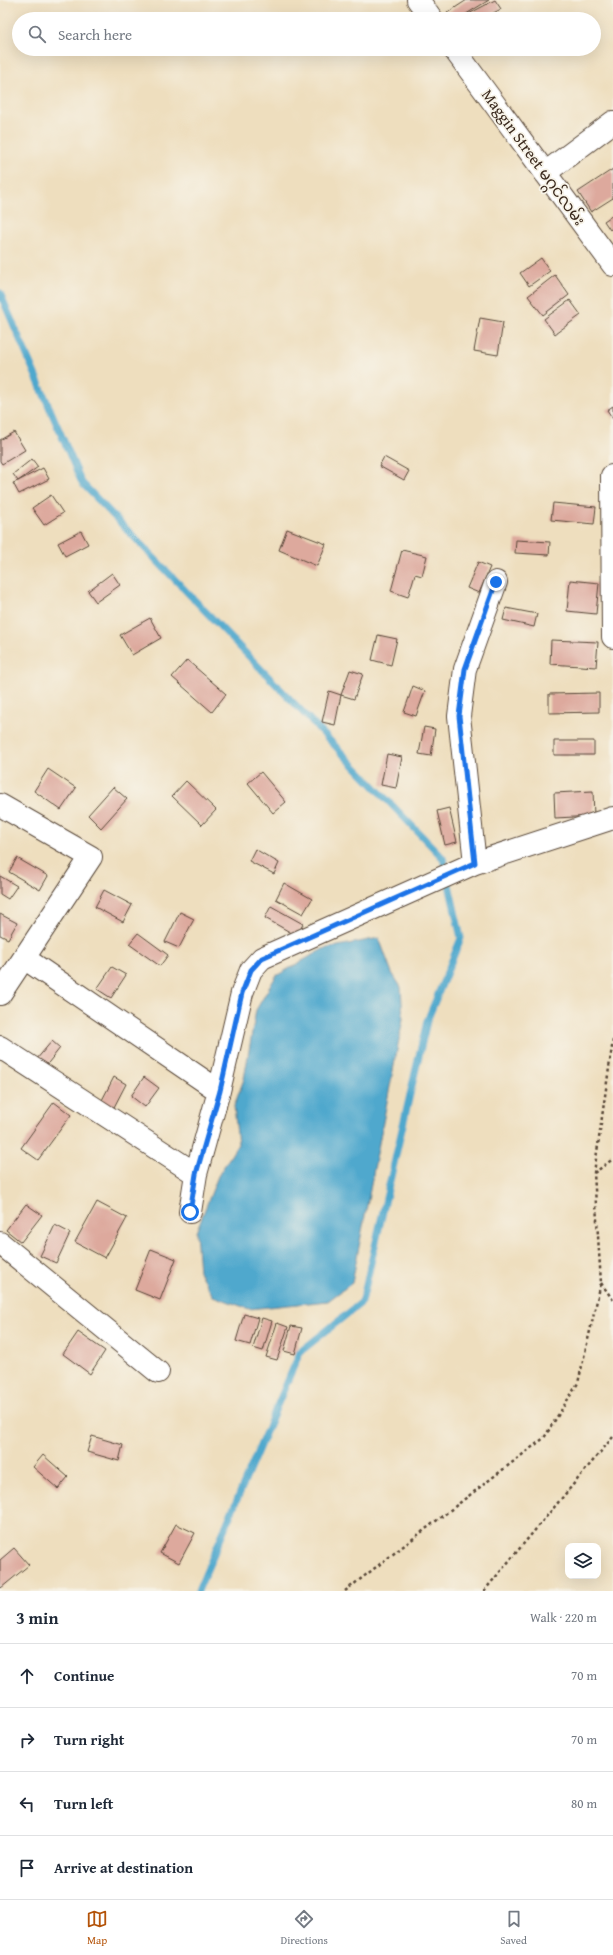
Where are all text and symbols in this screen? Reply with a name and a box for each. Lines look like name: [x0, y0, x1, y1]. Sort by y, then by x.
search box: [12, 12, 601, 56]
icon: search: [26, 23, 48, 45]
text: Search here: [58, 24, 132, 45]
street label: Maggin Street မဂ္ဂင်လမ်း: [474, 84, 592, 232]
route end: [487, 573, 505, 591]
route start: [181, 1203, 199, 1221]
map controls: [565, 1543, 601, 1579]
button: layers: [565, 1543, 601, 1579]
text: 3 min: [16, 1605, 58, 1630]
text: Walk · 220 m: [530, 1608, 597, 1627]
icon: ahead: [16, 1665, 38, 1687]
text: Continue: [54, 1665, 115, 1686]
text: 70 m: [571, 1666, 597, 1685]
icon: right: [16, 1729, 38, 1751]
text: Turn right: [54, 1729, 125, 1750]
text: 70 m: [571, 1730, 597, 1749]
icon: left: [16, 1793, 38, 1815]
text: Turn left: [54, 1793, 113, 1814]
text: 80 m: [571, 1794, 597, 1813]
icon: arrive: [16, 1857, 38, 1879]
text: Arrive at destination: [54, 1857, 193, 1878]
tab: Map: [86, 1908, 108, 1948]
tab: Directions: [281, 1908, 328, 1948]
tab: Saved: [500, 1908, 527, 1948]

